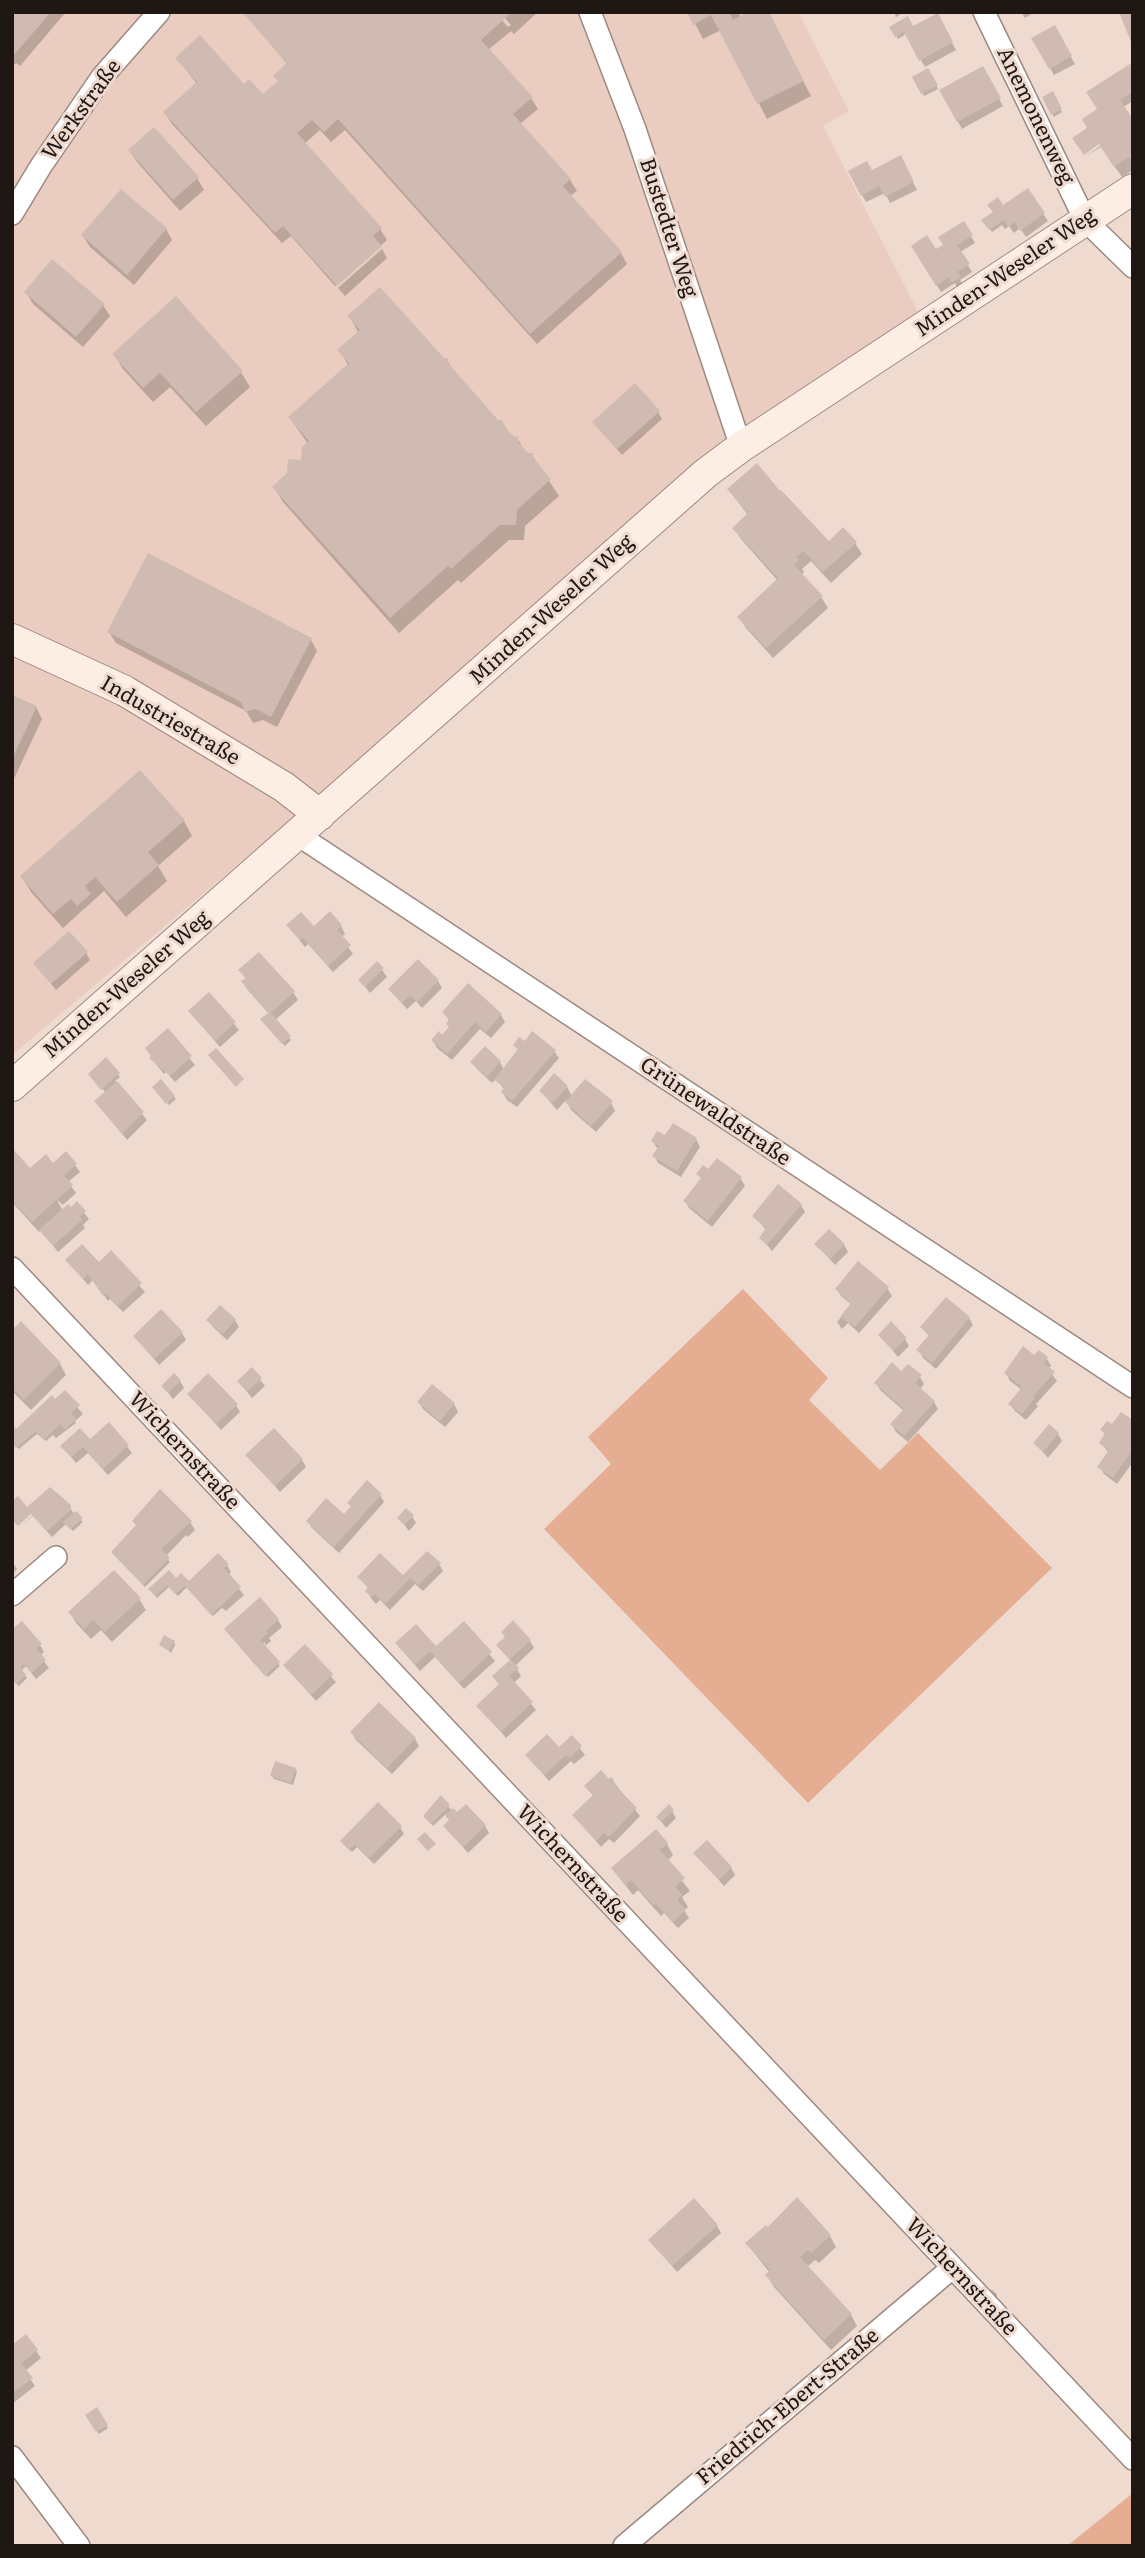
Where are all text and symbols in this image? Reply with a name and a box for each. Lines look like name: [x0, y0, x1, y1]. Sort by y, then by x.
street label: Anemonenweg: [991, 43, 1079, 189]
street label: Werkstraße: [37, 55, 127, 165]
street label: Bustedter Weg: [634, 155, 702, 301]
street label: Minden-Weseler Weg: [911, 203, 1101, 343]
street label: Minden-Weseler Weg: [465, 530, 639, 690]
street label: Industriestraße: [96, 671, 244, 771]
street label: Minden-Weseler Weg: [39, 906, 215, 1064]
street label: Grünewaldstraße: [635, 1052, 795, 1172]
street label: Wichernstraße: [123, 1387, 245, 1515]
street label: Wichernstraße: [511, 1800, 633, 1928]
street label: Wichernstraße: [900, 2213, 1022, 2341]
street label: Friedrich-Ebert-Straße: [692, 2323, 884, 2491]

